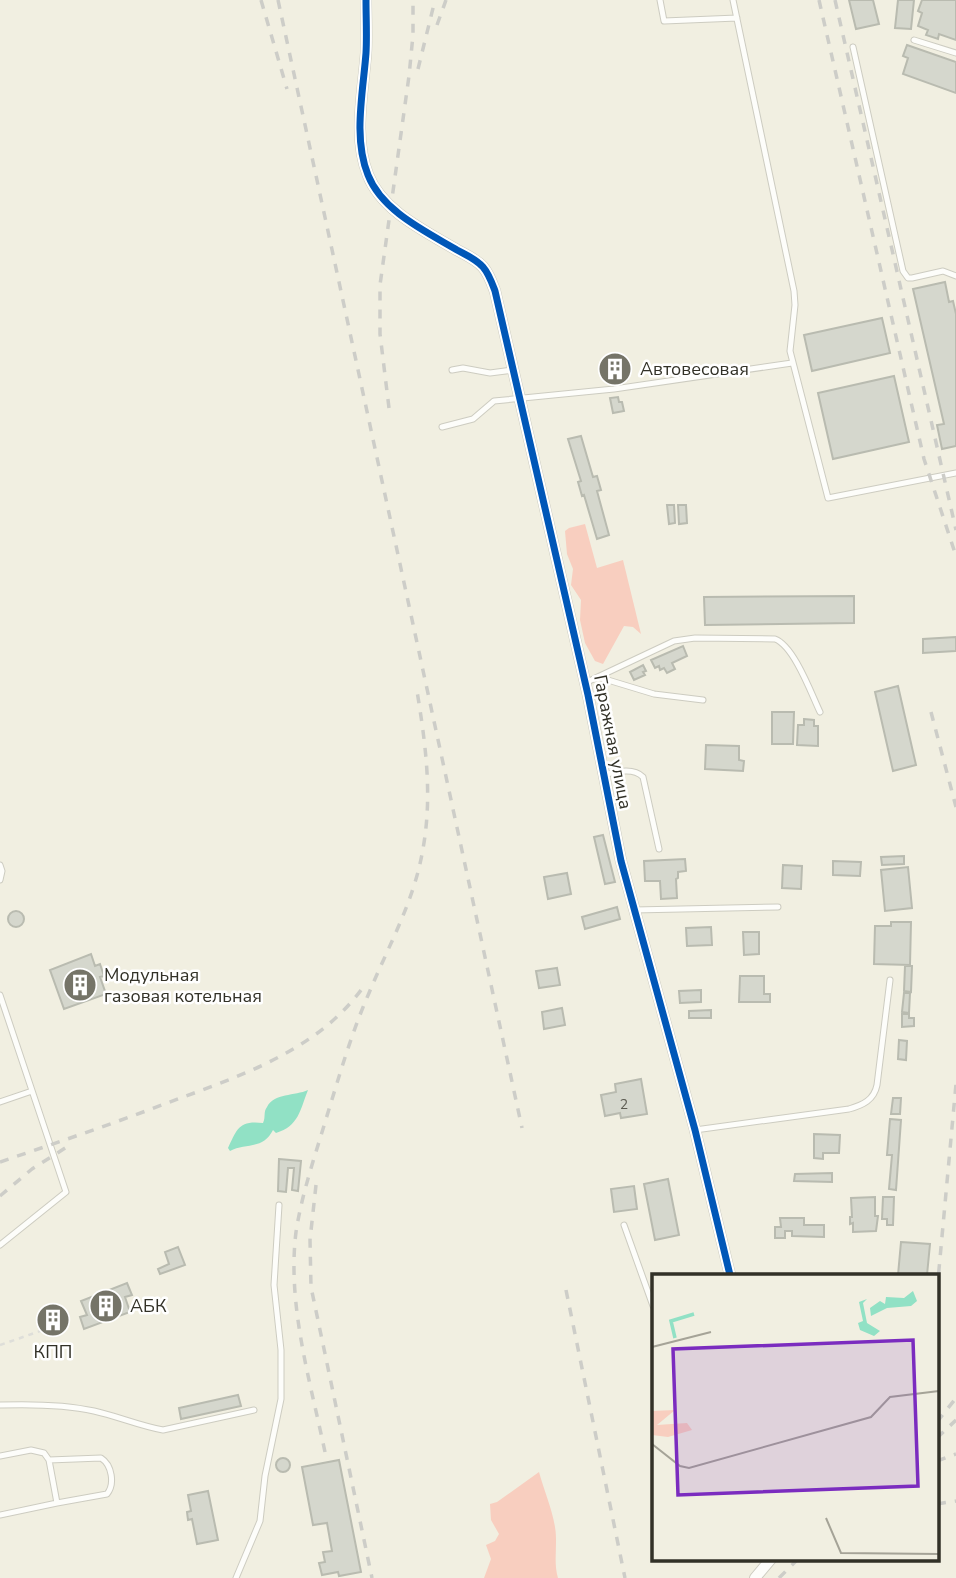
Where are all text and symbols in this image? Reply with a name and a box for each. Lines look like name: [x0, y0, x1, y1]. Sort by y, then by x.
building icon: Автовесовая: [596, 350, 634, 388]
place label: Автовесовая: [640, 357, 749, 381]
street label: Гаражная улица: [588, 673, 638, 811]
place label: Модульная газовая котельная: [104, 963, 262, 1008]
building icon: Модульная газовая котельная: [61, 966, 99, 1004]
house number: 2: [620, 1095, 628, 1114]
inset map: [652, 1274, 939, 1560]
building icon: АБК: [87, 1287, 125, 1325]
place label: АБК: [130, 1294, 167, 1318]
building icon: КПП: [34, 1301, 72, 1339]
place label: КПП: [34, 1340, 72, 1364]

